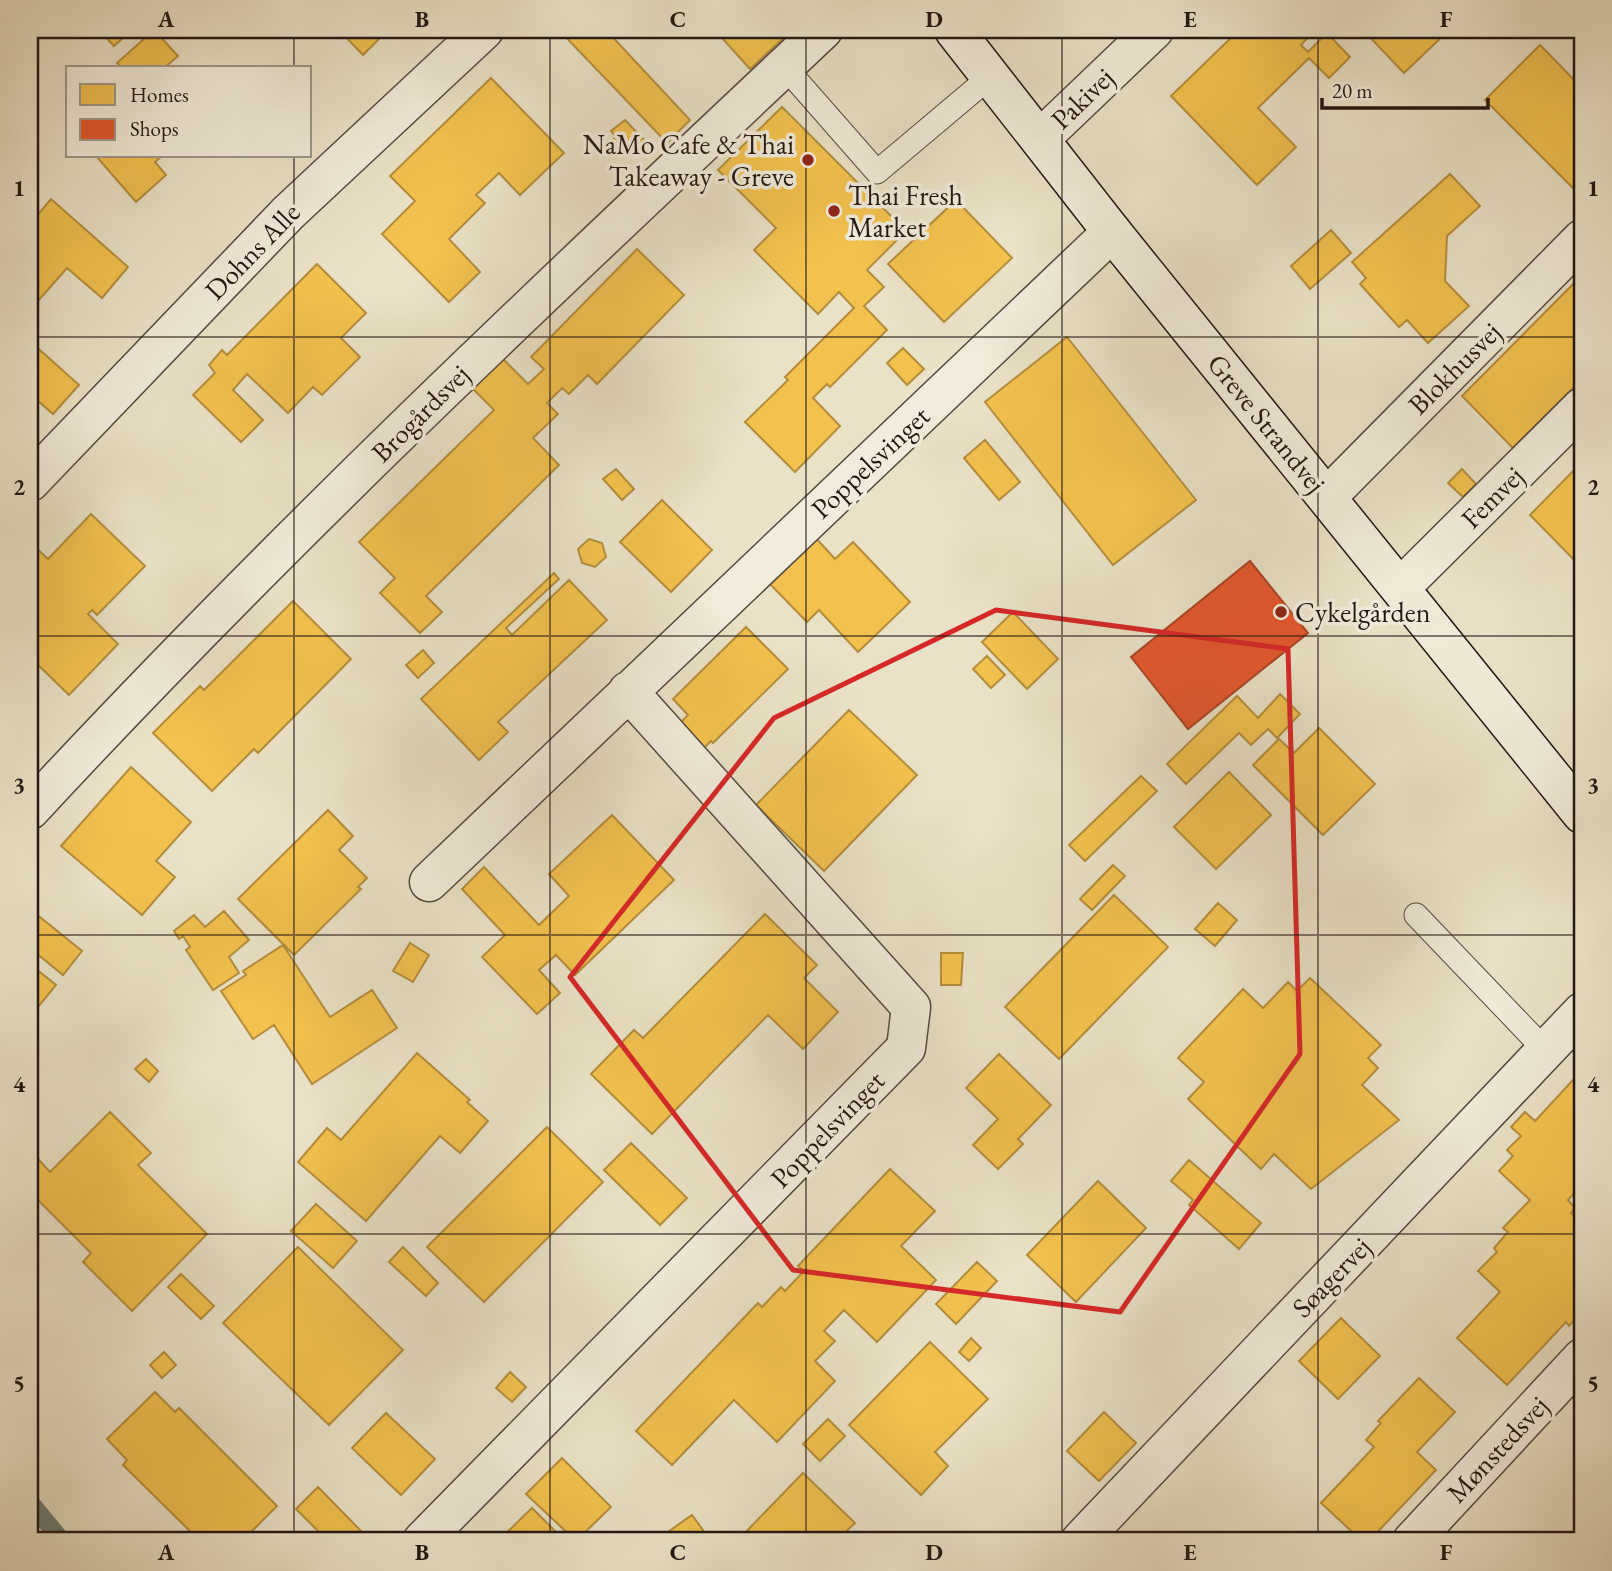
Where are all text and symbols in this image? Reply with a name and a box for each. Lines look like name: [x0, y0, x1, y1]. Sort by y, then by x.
text: A: [157, 4, 175, 34]
text: B: [415, 4, 429, 34]
text: C: [670, 4, 686, 34]
text: D: [925, 4, 943, 34]
text: E: [1183, 4, 1197, 34]
text: F: [1440, 4, 1453, 34]
street label: Pakivej: [1043, 59, 1121, 137]
legend: [66, 66, 312, 158]
scale bar: [1322, 66, 1488, 110]
text: 20 m: [1332, 77, 1373, 104]
text: Homes: [130, 81, 189, 108]
text: Shops: [130, 115, 179, 142]
place label: NaMo Cafe & Thai Takeaway - Greve: [583, 126, 794, 194]
marker: NaMo Cafe & Thai Takeaway - Greve: [800, 152, 816, 168]
text: 1: [13, 173, 25, 203]
text: 1: [1587, 173, 1599, 203]
place label: Thai Fresh Market: [848, 177, 963, 245]
street label: Dohns Alle: [197, 195, 307, 307]
marker: Thai Fresh Market: [826, 203, 842, 219]
street label: Blokhusvej: [1400, 314, 1508, 422]
street label: Greve Strandvej: [1200, 346, 1334, 500]
street label: Brogårdsvej: [363, 356, 477, 470]
street label: Poppelsvinget: [803, 398, 937, 526]
street label: Femvej: [1453, 458, 1531, 536]
text: 2: [13, 472, 25, 502]
text: 2: [1587, 472, 1599, 502]
place label: Cykelgården: [1295, 594, 1431, 630]
marker: Cykelgården: [1273, 604, 1289, 620]
text: 3: [13, 770, 25, 800]
text: 3: [1587, 770, 1599, 800]
street label: Poppelsvinget: [762, 1063, 892, 1195]
text: 4: [13, 1069, 26, 1099]
text: 4: [1587, 1069, 1600, 1099]
street label: Søagervej: [1284, 1229, 1378, 1325]
text: 5: [13, 1368, 25, 1398]
text: 5: [1587, 1368, 1599, 1398]
street label: Mønstedsvej: [1438, 1388, 1556, 1510]
text: A: [157, 1537, 175, 1567]
text: B: [415, 1537, 429, 1567]
text: C: [670, 1537, 686, 1567]
text: D: [925, 1537, 943, 1567]
text: E: [1183, 1537, 1197, 1567]
text: F: [1440, 1537, 1453, 1567]

